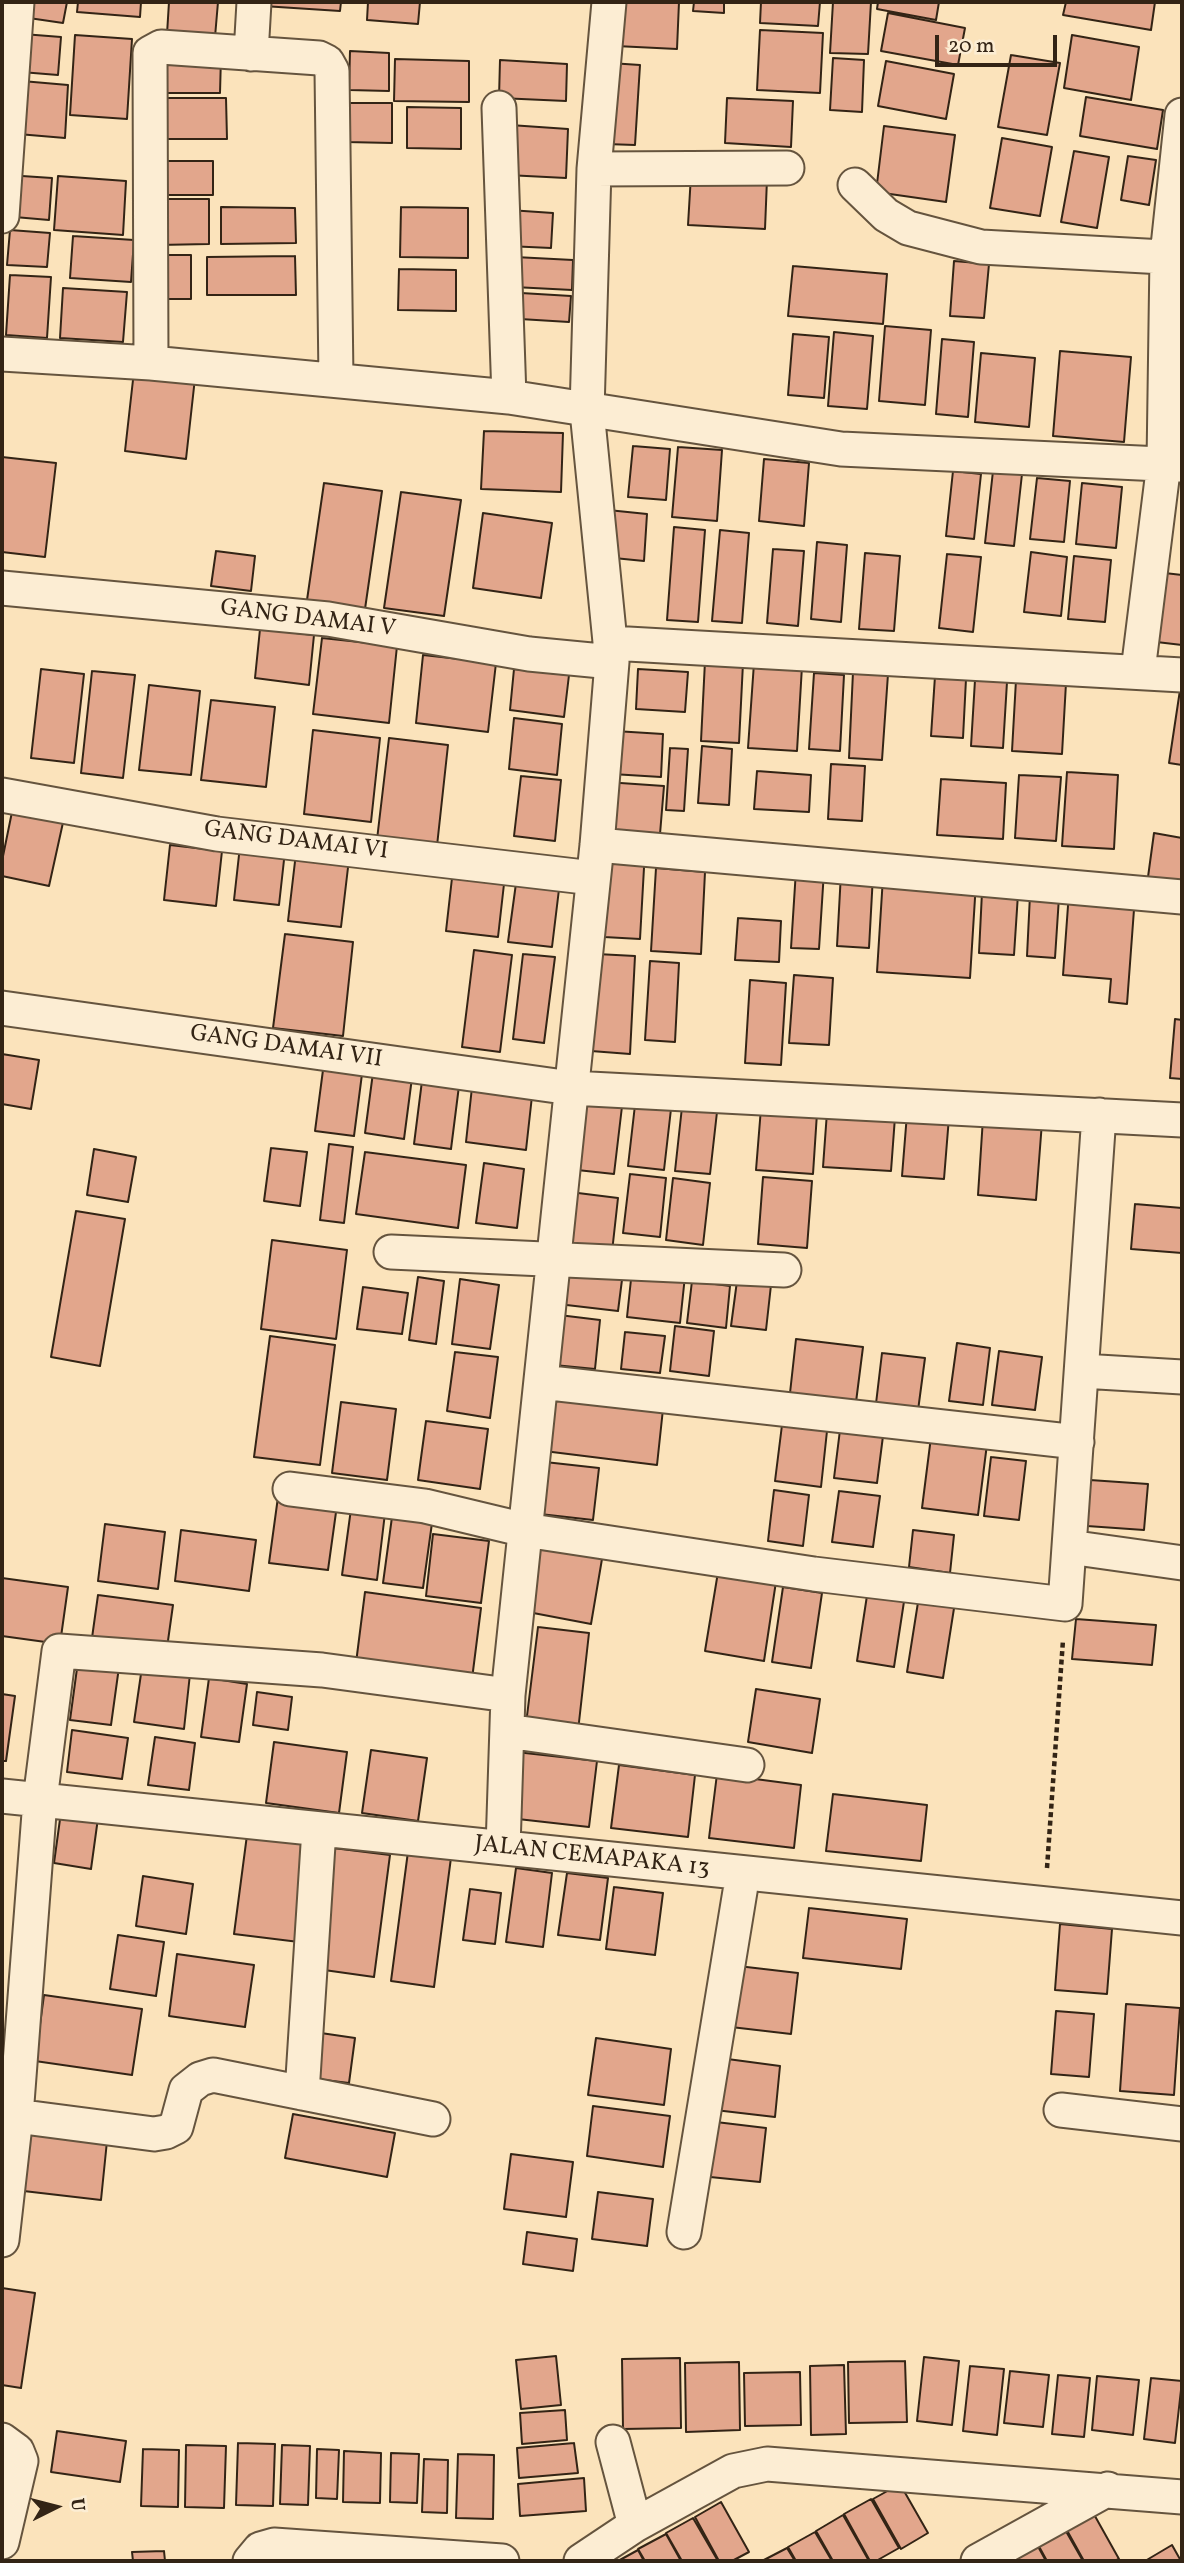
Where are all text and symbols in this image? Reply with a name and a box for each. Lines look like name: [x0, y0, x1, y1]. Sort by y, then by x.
scale bar: [939, 21, 1062, 65]
text: 20 m: [948, 32, 994, 61]
street label: GANG DAMAI V: [219, 595, 397, 645]
street label: GANG DAMAI VI: [202, 816, 390, 868]
street label: GANG DAMAI VII: [188, 1020, 384, 1076]
street label: JALAN CEMAPAKA 13: [473, 1831, 711, 1885]
north arrow: [21, 2472, 91, 2542]
text: U: [63, 2497, 90, 2513]

